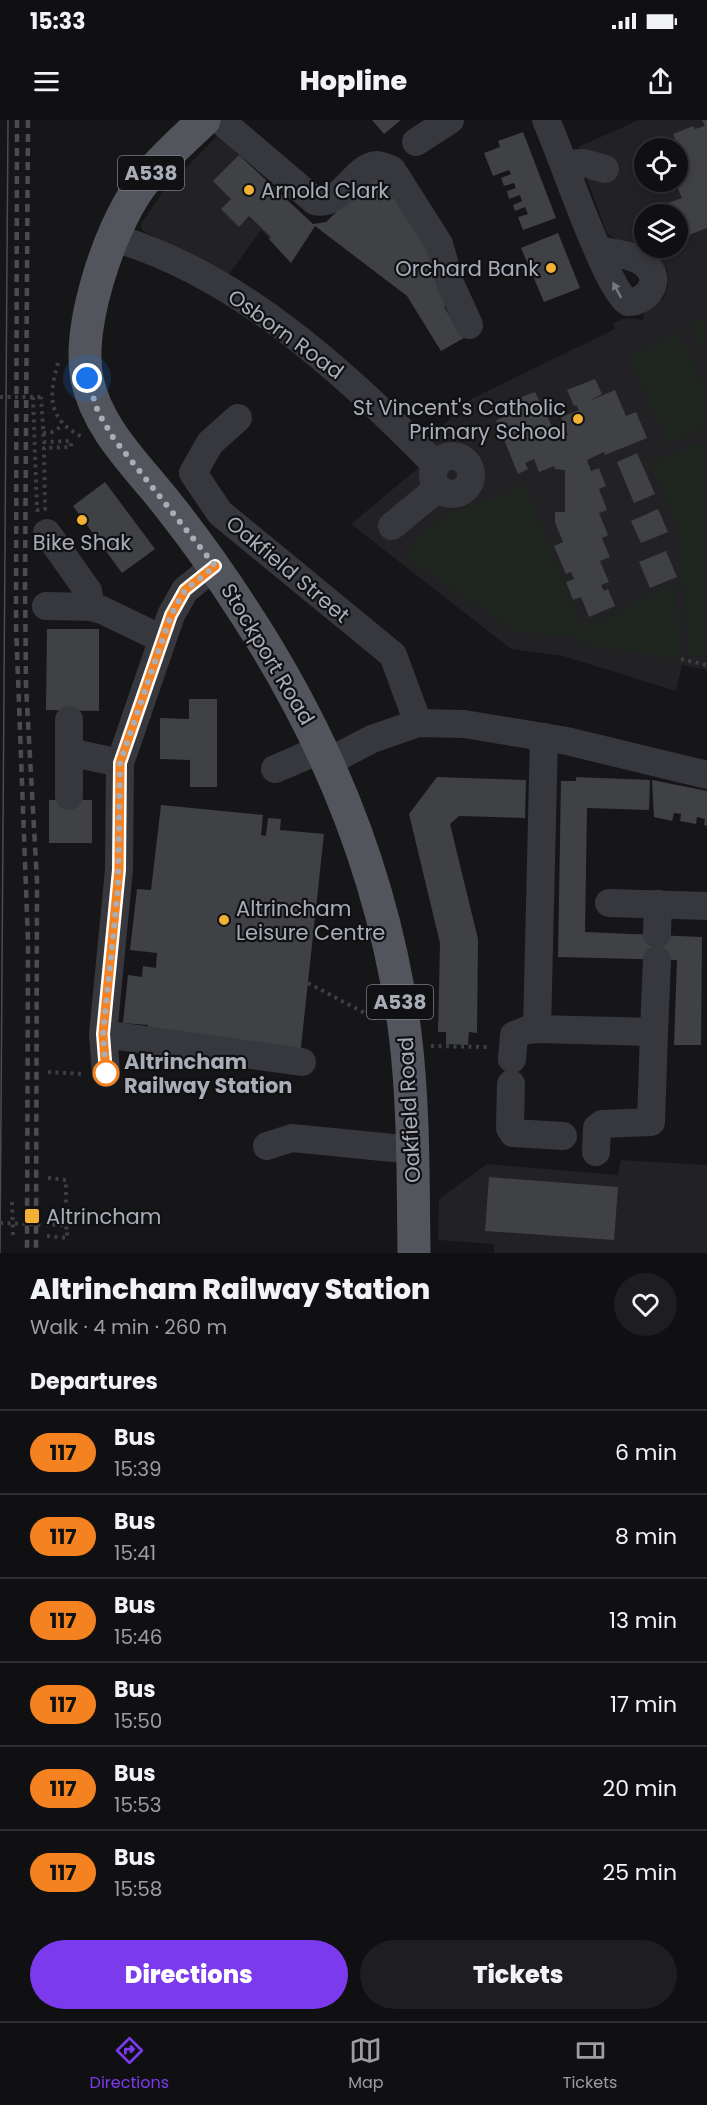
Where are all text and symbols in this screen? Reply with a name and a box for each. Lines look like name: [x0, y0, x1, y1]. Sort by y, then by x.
text: 15:33: [30, 6, 85, 37]
text: Hopline: [300, 62, 407, 99]
icon: menu: [30, 65, 63, 98]
icon: share: [644, 65, 677, 98]
map controls: [634, 138, 688, 258]
button: locate: [634, 138, 688, 192]
road number: A538: [118, 156, 184, 190]
place label: Arnold Clark: [261, 176, 389, 205]
marker: Arnold Clark: [242, 183, 256, 197]
button: layers: [634, 204, 688, 258]
place label: Orchard Bank: [395, 254, 539, 283]
marker: Orchard Bank: [544, 261, 558, 275]
one-way arrow: [612, 281, 622, 298]
street label: Osborn Road: [222, 282, 350, 386]
your location: [72, 363, 102, 393]
place label: St Vincent's Catholic Primary School: [353, 393, 566, 446]
marker: St Vincent's Catholic Primary School: [571, 412, 585, 426]
street label: Oakfield Street: [220, 509, 356, 629]
marker: Bike Shak: [75, 513, 89, 527]
place label: Bike Shak: [33, 528, 131, 557]
street label: Stockport Road: [214, 578, 322, 730]
place label: Altrincham Leisure Centre: [236, 894, 385, 947]
marker: Altrincham Leisure Centre: [217, 913, 231, 927]
road number: A538: [367, 985, 433, 1019]
street label: Oakfield Road: [391, 1036, 427, 1184]
place label: Altrincham Railway Station: [124, 1047, 292, 1100]
marker: Altrincham Railway Station: [93, 1060, 119, 1086]
place label: Altrincham: [46, 1202, 161, 1231]
marker: Altrincham: [23, 1207, 41, 1225]
text: Altrincham Railway Station: [30, 1270, 430, 1309]
button: heart: [614, 1273, 677, 1336]
text: Walk · 4 min · 260 m: [30, 1313, 227, 1341]
text: Departures: [30, 1366, 158, 1397]
text: Bus: [114, 1422, 156, 1453]
text: 6 min: [615, 1437, 677, 1468]
text: 117: [49, 1438, 77, 1467]
text: 15:39: [114, 1455, 162, 1483]
text: Bus: [114, 1506, 156, 1537]
text: 8 min: [615, 1521, 677, 1552]
text: 117: [49, 1522, 77, 1551]
text: 15:41: [114, 1539, 156, 1567]
text: Bus: [114, 1590, 156, 1621]
text: 13 min: [609, 1605, 677, 1636]
text: 117: [49, 1606, 77, 1635]
text: 15:46: [114, 1623, 163, 1651]
text: Bus: [114, 1674, 156, 1705]
text: 17 min: [610, 1689, 677, 1720]
text: 117: [49, 1690, 77, 1719]
text: 15:50: [114, 1707, 162, 1735]
text: Bus: [114, 1758, 156, 1789]
text: 20 min: [603, 1773, 677, 1804]
text: 117: [49, 1774, 77, 1803]
text: 15:53: [114, 1791, 162, 1819]
text: Bus: [114, 1842, 156, 1873]
text: 25 min: [603, 1857, 677, 1888]
text: 117: [49, 1858, 77, 1887]
text: 15:58: [114, 1875, 162, 1903]
button: Directions: [30, 1940, 348, 2009]
button: Tickets: [360, 1940, 677, 2009]
tab: Directions: [90, 2034, 169, 2095]
tab: Map: [348, 2034, 384, 2095]
tab: Tickets: [563, 2034, 617, 2095]

